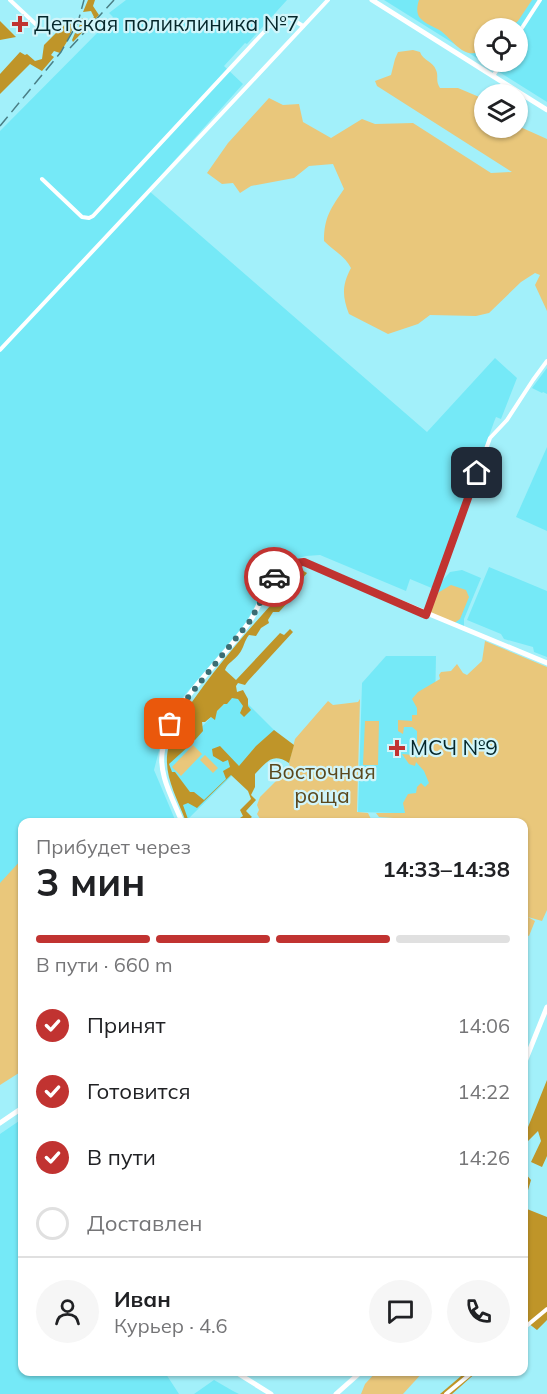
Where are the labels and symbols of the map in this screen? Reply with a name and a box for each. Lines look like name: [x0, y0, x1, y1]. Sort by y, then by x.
place label: Детская поликлиника №7: [34, 10, 299, 36]
marker: Детская поликлиника №7: [11, 15, 29, 33]
pin: [451, 447, 502, 498]
courier: [244, 547, 304, 607]
pin: [144, 698, 195, 749]
place label: МСЧ №9: [410, 734, 498, 760]
marker: МСЧ №9: [388, 739, 406, 757]
park label: Восточная роща: [268, 758, 376, 808]

